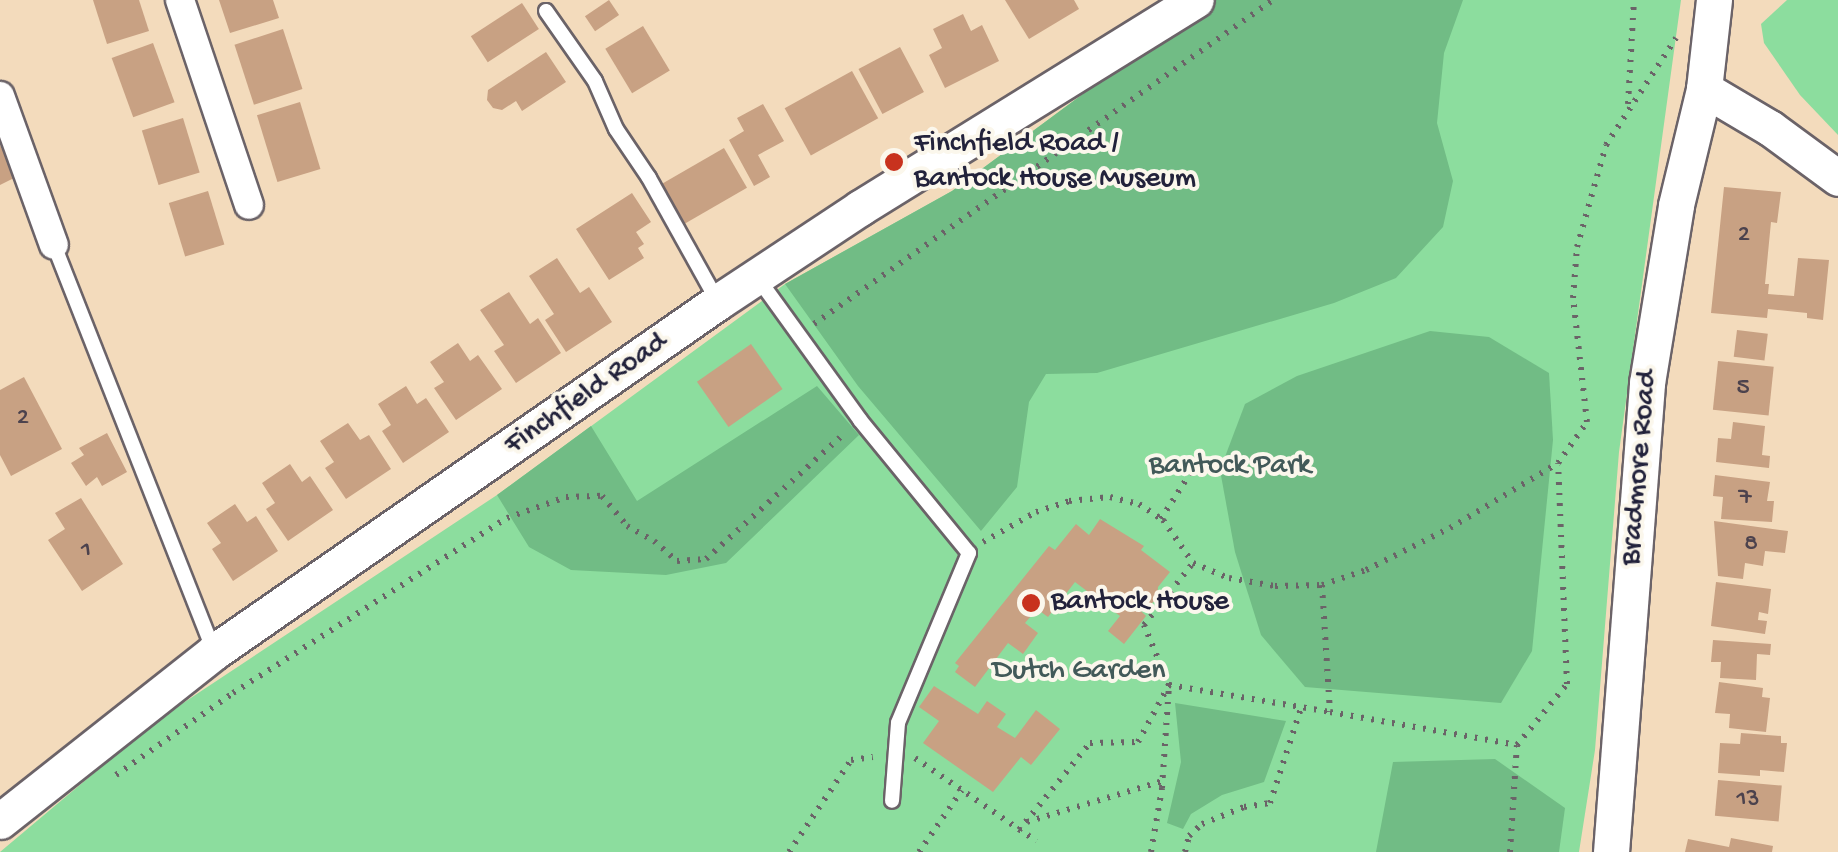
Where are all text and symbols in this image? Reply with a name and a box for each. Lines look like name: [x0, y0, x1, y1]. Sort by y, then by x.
place label: Finchfield Road / Bantock House Museum: [914, 127, 1196, 198]
marker: Finchfield Road / Bantock House Museum: [883, 151, 905, 173]
house number: 2: [1738, 221, 1750, 251]
street label: Finchfield Road: [499, 326, 675, 464]
street label: Bradmore Road: [1615, 369, 1667, 567]
house number: 5: [1736, 374, 1750, 404]
house number: 2: [17, 404, 29, 434]
park label: Bantock Park: [1149, 449, 1311, 485]
house number: 7: [1738, 484, 1752, 514]
house number: 8: [1744, 530, 1758, 560]
house number: 1: [81, 537, 91, 567]
place label: Bantock House: [1051, 585, 1229, 621]
marker: Bantock House: [1020, 592, 1042, 614]
park label: Dutch Garden: [993, 654, 1165, 690]
house number: 13: [1736, 786, 1760, 816]

